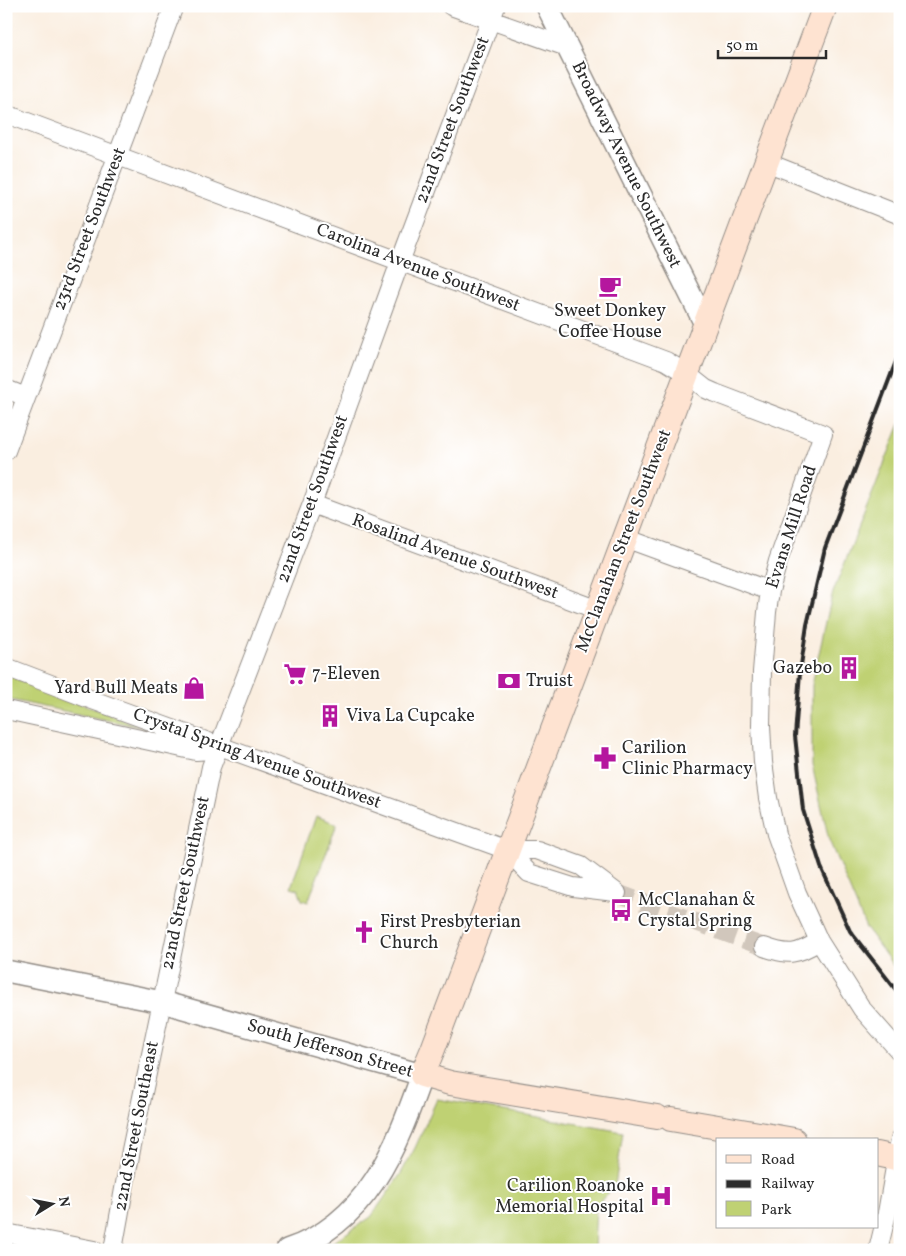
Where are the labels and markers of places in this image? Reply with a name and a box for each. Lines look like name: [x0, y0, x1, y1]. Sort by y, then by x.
cafe icon: Sweet Donkey Coffee House: [597, 273, 623, 299]
place label: Sweet Donkey Coffee House: [554, 299, 666, 345]
building icon: Gazebo: [836, 655, 862, 681]
place label: Gazebo: [773, 656, 832, 681]
supermarket icon: 7-Eleven: [282, 661, 308, 687]
place label: 7-Eleven: [312, 662, 380, 687]
bank icon: Truist: [496, 668, 522, 694]
place label: Truist: [526, 669, 573, 694]
shop icon: Yard Bull Meats: [181, 675, 207, 701]
place label: Yard Bull Meats: [54, 676, 178, 701]
building icon: Viva La Cupcake: [317, 703, 343, 729]
place label: Viva La Cupcake: [346, 704, 475, 729]
place label: Carilion Clinic Pharmacy: [622, 736, 753, 782]
pharmacy icon: Carilion Clinic Pharmacy: [592, 745, 618, 771]
place label: McClanahan & Crystal Spring: [638, 888, 756, 934]
bus stop icon: McClanahan & Crystal Spring: [608, 897, 634, 923]
place label: First Presbyterian Church: [380, 910, 521, 956]
church icon: First Presbyterian Church: [351, 919, 377, 945]
place label: Carilion Roanoke Memorial Hospital: [495, 1174, 644, 1220]
hospital icon: Carilion Roanoke Memorial Hospital: [648, 1183, 674, 1209]

